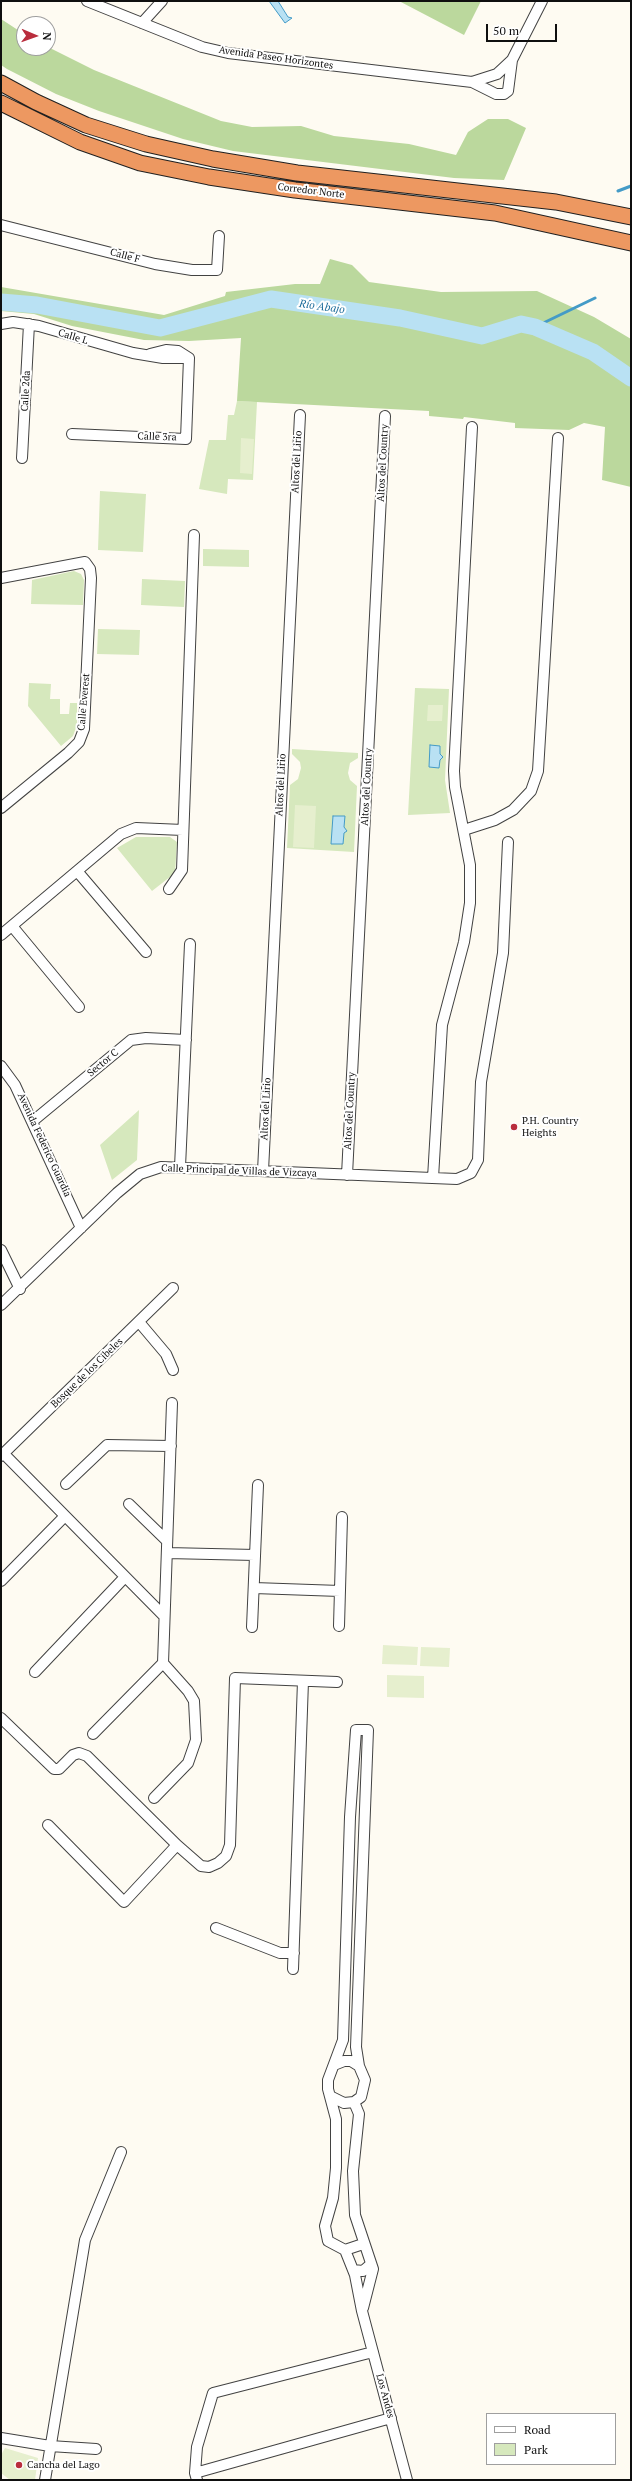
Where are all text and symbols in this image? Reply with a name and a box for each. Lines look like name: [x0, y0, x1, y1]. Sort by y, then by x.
north arrow: [16, 16, 56, 56]
scale bar: [488, 16, 559, 42]
text: 50 m: [493, 23, 519, 38]
text: N: [40, 32, 54, 41]
street label: Avenida Paseo Horizontes: [218, 44, 334, 72]
street label: Corredor Norte: [277, 181, 345, 201]
street label: Calle F: [109, 246, 141, 266]
water label: Río Abajo: [298, 297, 346, 317]
street label: Calle L: [57, 327, 89, 347]
street label: Calle 2da: [19, 370, 33, 412]
street label: Altos del Country: [375, 424, 391, 502]
street label: Calle 3ra: [137, 430, 177, 444]
street label: Altos del Lirio: [289, 430, 305, 494]
street label: Calle Everest: [76, 673, 92, 731]
street label: Altos del Country: [359, 748, 375, 826]
street label: Altos del Lirio: [273, 753, 289, 817]
street label: Sector C: [85, 1047, 121, 1079]
street label: Altos del Country: [342, 1072, 358, 1150]
street label: Altos del Lirio: [258, 1077, 274, 1141]
street label: Avenida Federico Guardia: [15, 1091, 73, 1199]
place label: P.H. Country Heights: [522, 1115, 578, 1138]
marker: P.H. Country Heights: [509, 1122, 519, 1132]
street label: Calle Principal de Villas de Vizcaya: [161, 1162, 317, 1180]
street label: Bosque de los Cibeles: [49, 1336, 125, 1410]
street label: Los Andes: [373, 2372, 397, 2420]
legend: [486, 2413, 616, 2465]
text: Road: [524, 2422, 551, 2437]
text: Park: [524, 2442, 548, 2457]
place label: Cancha del Lago: [27, 2459, 100, 2471]
marker: Cancha del Lago: [14, 2460, 24, 2470]

